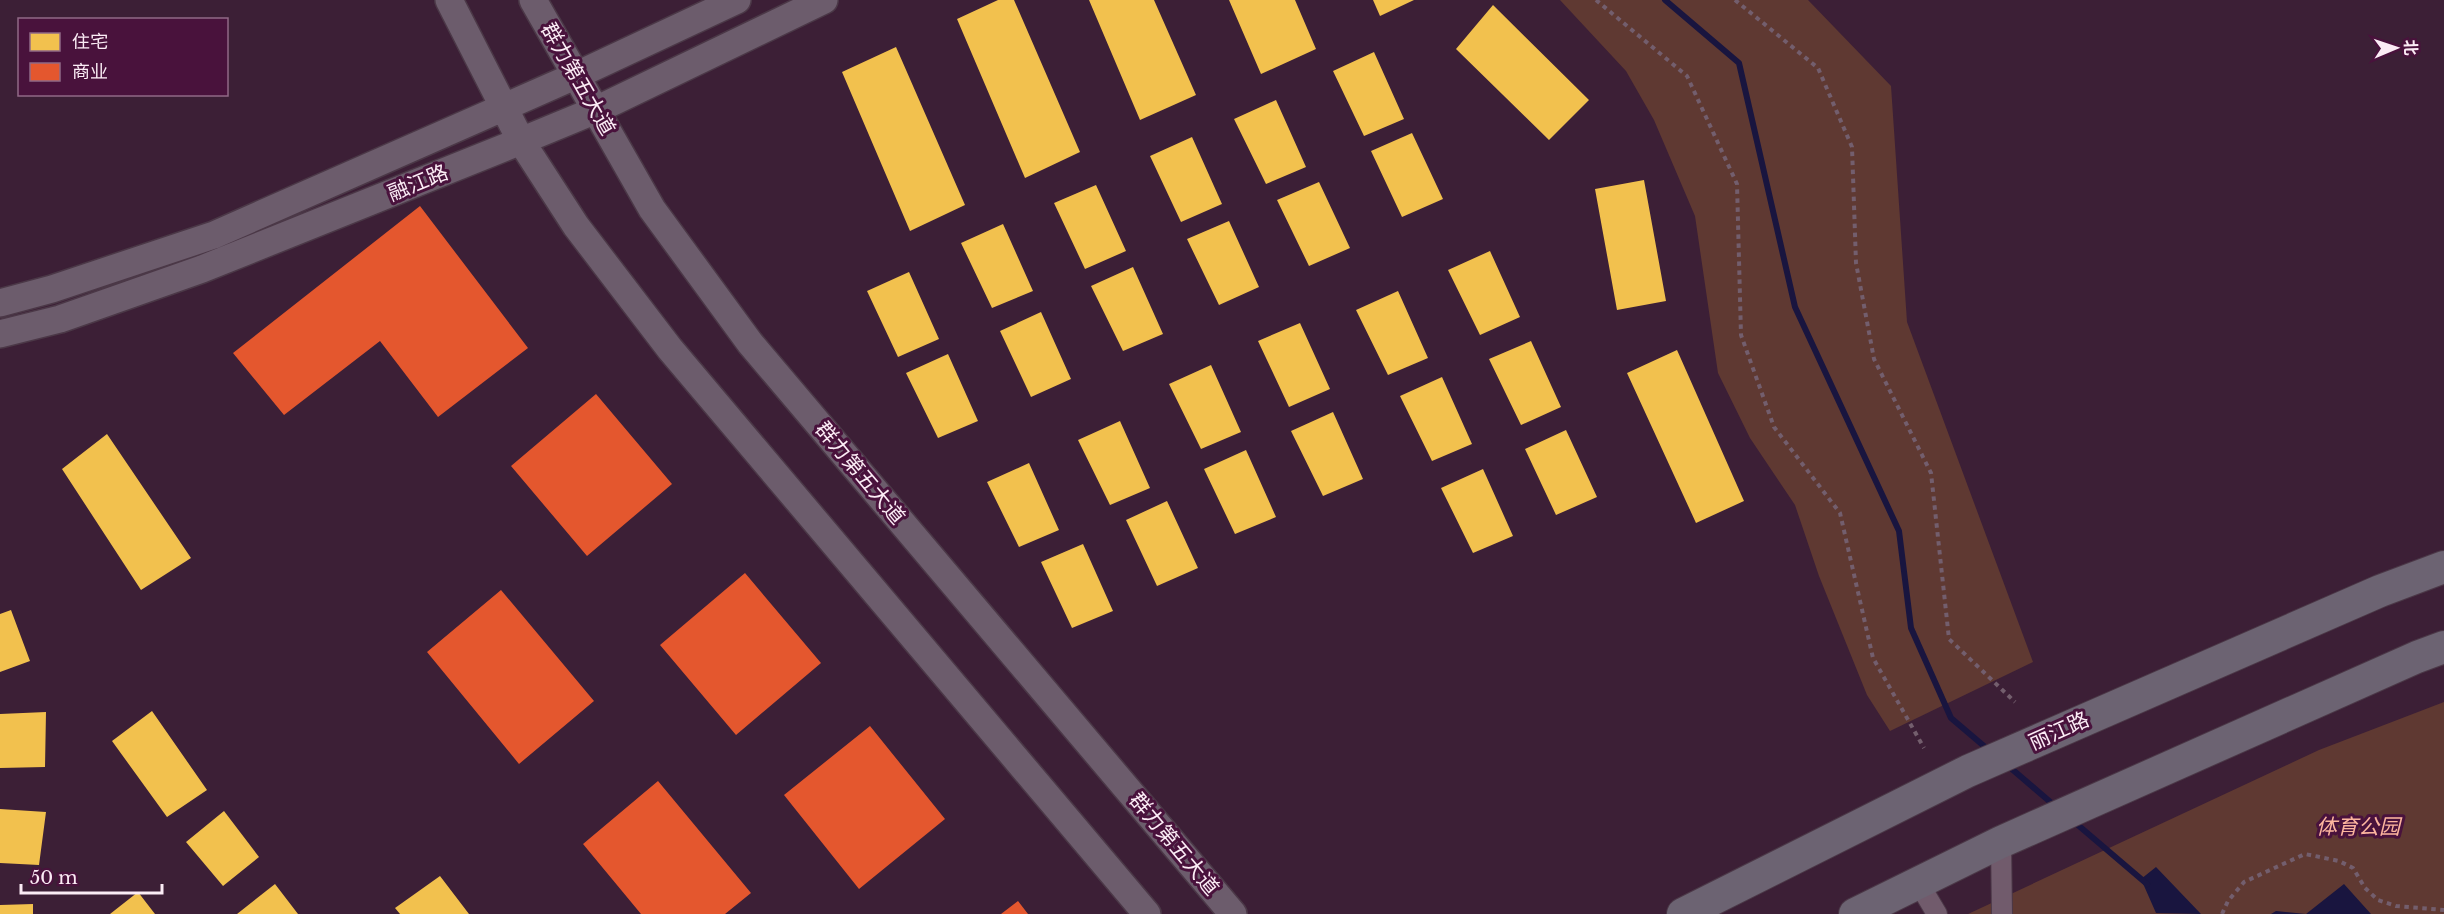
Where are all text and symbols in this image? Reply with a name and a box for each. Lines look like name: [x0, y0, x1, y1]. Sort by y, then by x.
legend: [18, 18, 228, 96]
street label: 群力第五大道: [535, 18, 621, 140]
north arrow: [2366, 18, 2426, 78]
text: 住宅: [72, 31, 108, 53]
text: 北: [2401, 39, 2421, 56]
text: 商业: [72, 61, 108, 83]
street label: 融江路: [384, 159, 452, 207]
street label: 群力第五大道: [810, 416, 910, 530]
street label: 丽江路: [2025, 706, 2093, 756]
street label: 群力第五大道: [1124, 787, 1224, 901]
park label: 体育公园: [2316, 814, 2403, 840]
scale bar: [21, 857, 162, 895]
text: 50 m: [30, 867, 78, 889]

